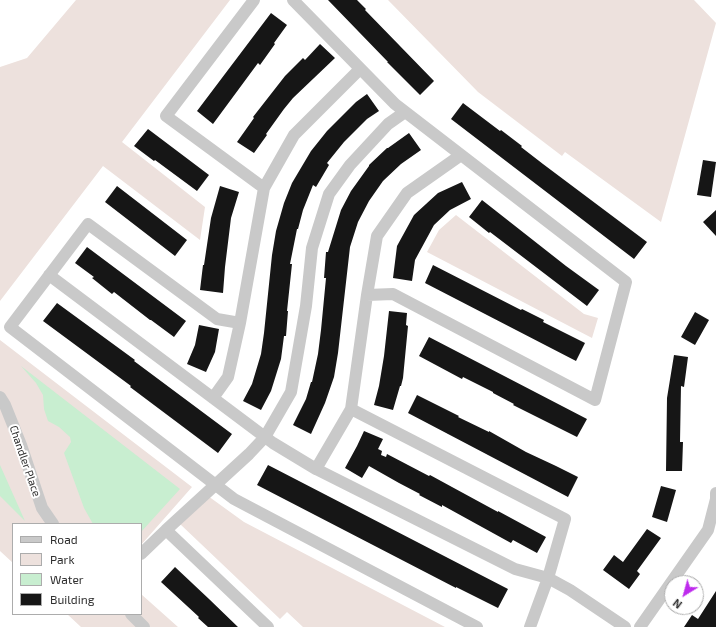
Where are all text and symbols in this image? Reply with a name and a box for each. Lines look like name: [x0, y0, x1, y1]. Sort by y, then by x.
street label: Chandler Place: [7, 424, 43, 498]
legend: [12, 523, 142, 615]
text: Road: [50, 532, 78, 546]
text: Park: [50, 552, 75, 566]
text: Water: [50, 572, 84, 586]
north arrow: [664, 575, 704, 615]
text: Building: [50, 592, 94, 606]
text: N: [670, 597, 684, 612]

